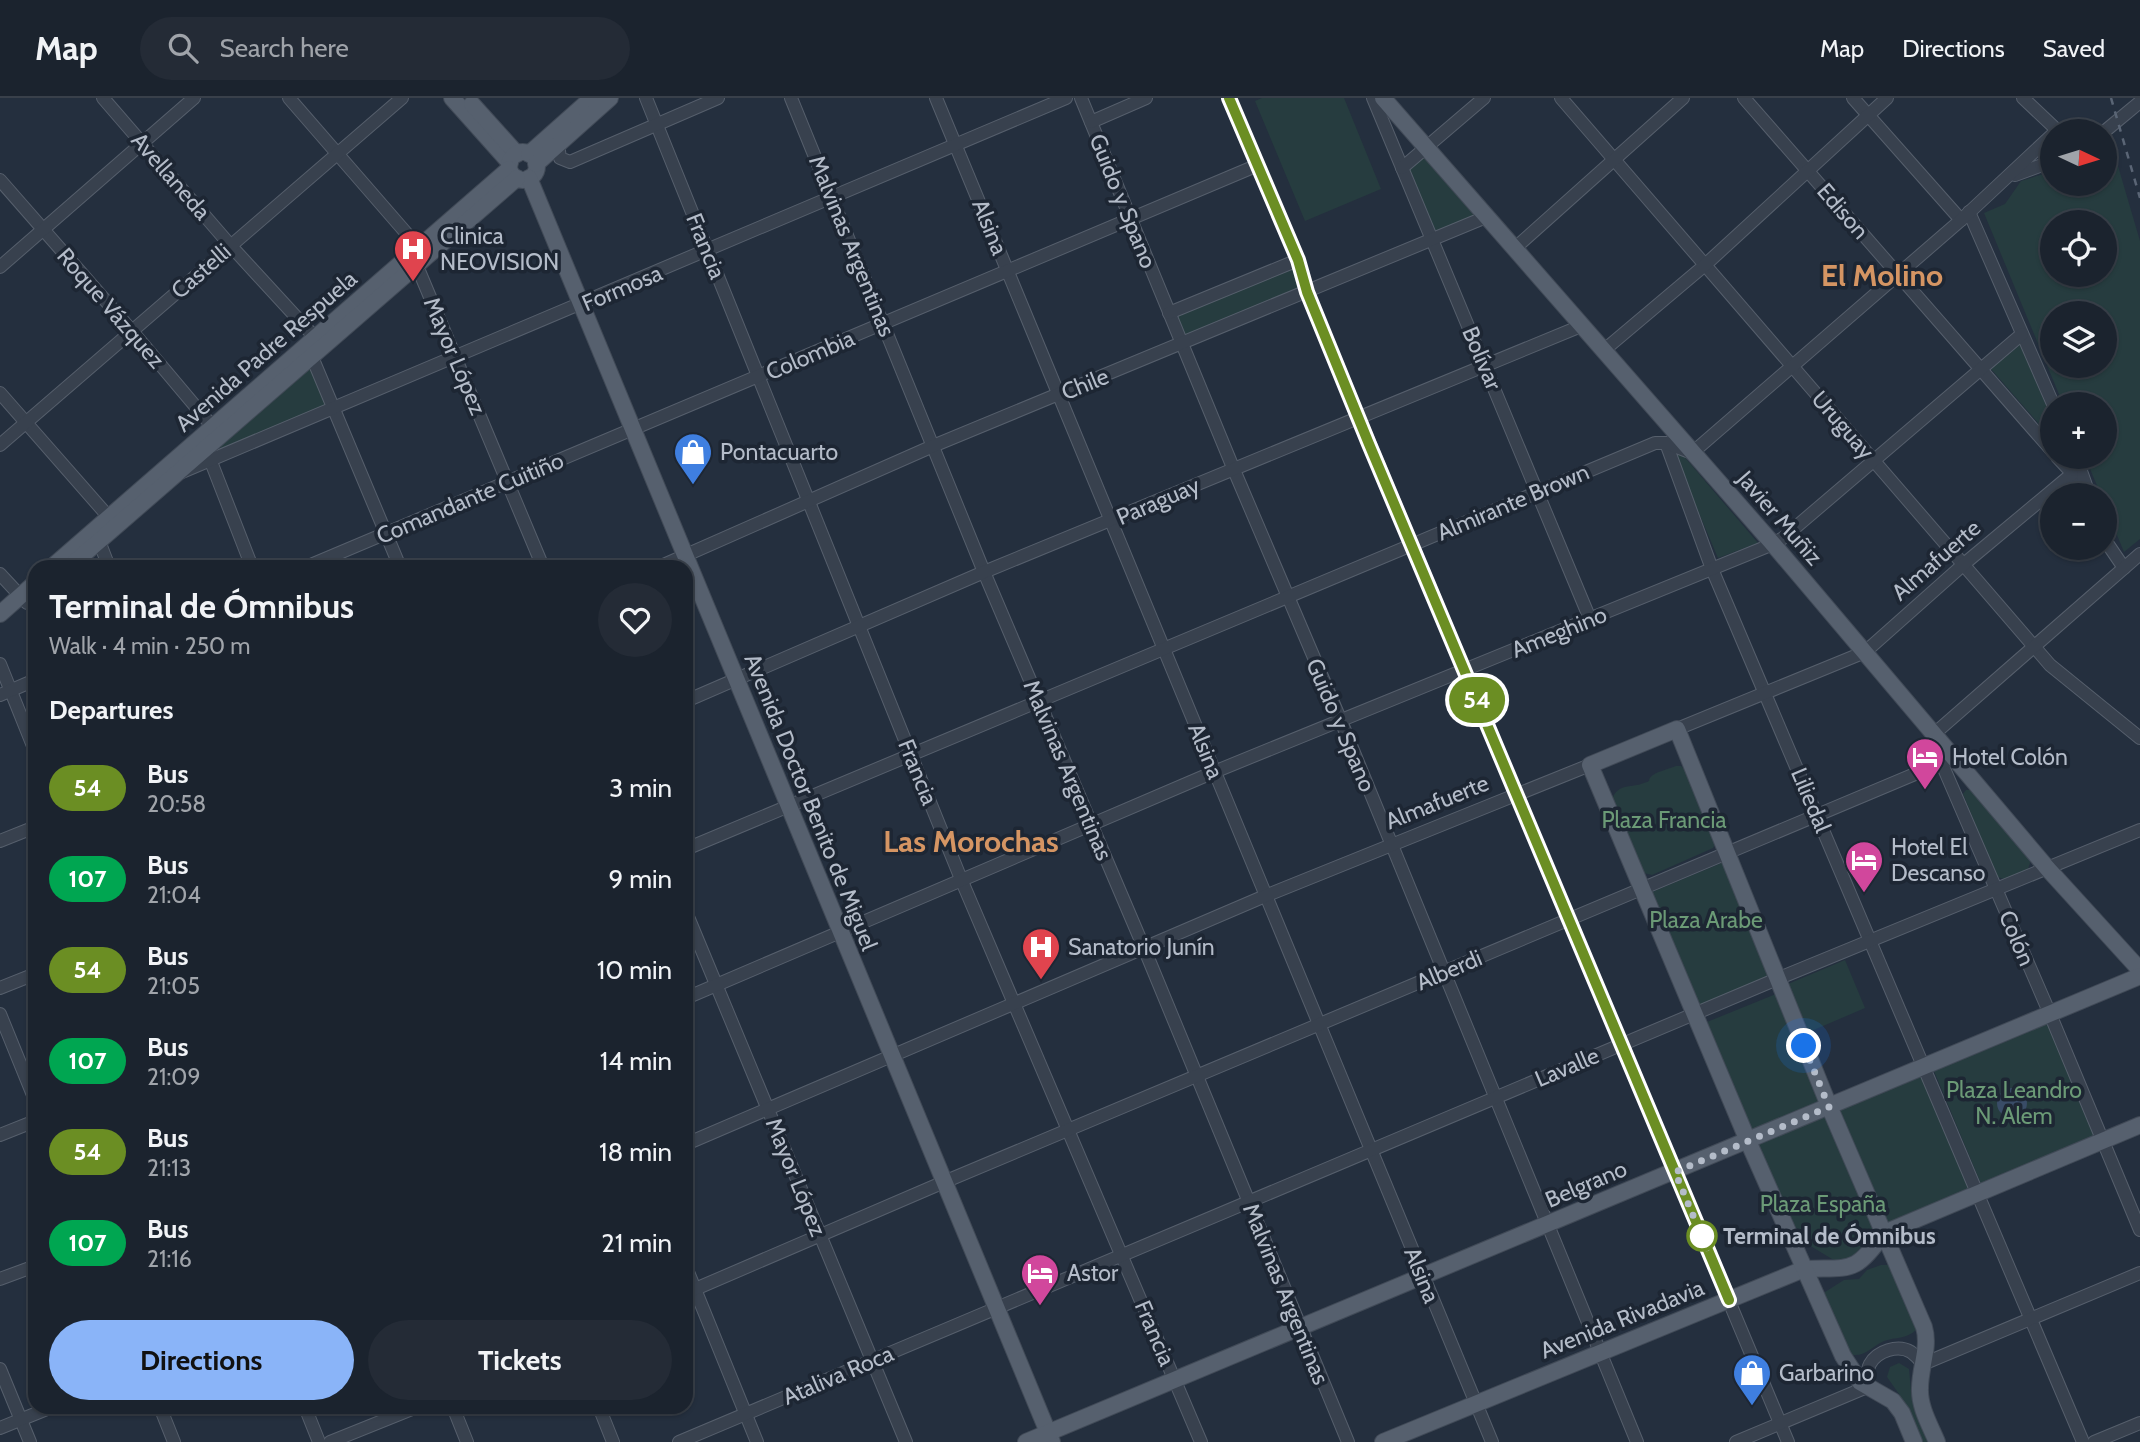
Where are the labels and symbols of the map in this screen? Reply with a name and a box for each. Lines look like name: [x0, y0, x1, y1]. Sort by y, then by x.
north arrow: [2040, 119, 2118, 196]
street label: Avellaneda: [125, 127, 217, 225]
street label: Guido y Spano: [1083, 130, 1163, 272]
street label: Malvinas Argentinas: [803, 151, 901, 341]
street label: Edison: [1811, 177, 1875, 245]
street label: Alsina: [966, 195, 1014, 259]
street label: Francia: [680, 209, 732, 283]
place label: Clinica NEOVISION: [440, 222, 559, 276]
hospital icon: Clinica NEOVISION: [392, 228, 434, 283]
street label: Castelli: [165, 238, 237, 304]
street label: Roque Vázquez: [51, 242, 171, 374]
district label: El Molino: [1821, 257, 1943, 294]
street label: Formosa: [578, 259, 666, 317]
street label: Avenida Padre Respuela: [170, 265, 362, 437]
street label: Mayor López: [418, 293, 492, 419]
street label: Bolívar: [1456, 322, 1508, 395]
street label: Colombia: [762, 324, 858, 386]
street label: Chile: [1057, 362, 1113, 406]
street label: Uruguay: [1806, 385, 1880, 465]
shop icon: Pontacuarto: [672, 431, 714, 486]
place label: Pontacuarto: [720, 438, 838, 466]
street label: Comandante Cuitiño: [372, 446, 568, 550]
street label: Almirante Brown: [1433, 457, 1593, 547]
street label: Javier Muñiz: [1731, 464, 1829, 571]
street label: Paraguay: [1112, 471, 1204, 531]
street label: Almafuerte: [1886, 514, 1986, 606]
street label: Ameghino: [1507, 600, 1611, 664]
street label: Avenida Doctor Benito de Miguel: [738, 649, 884, 955]
street label: Guido y Spano: [1300, 654, 1382, 796]
street label: Malvinas Argentinas: [1017, 676, 1119, 864]
line badge: 54: [1446, 677, 1508, 723]
street label: Alsina: [1182, 719, 1230, 783]
street label: Francia: [892, 735, 944, 809]
hotel icon: Hotel Colón: [1904, 736, 1946, 791]
place label: Hotel Colón: [1952, 743, 2068, 771]
street label: Liliedal: [1785, 763, 1837, 837]
street label: Almafuerte: [1381, 769, 1493, 835]
park label: Plaza Francia: [1602, 806, 1726, 834]
district label: Las Morochas: [883, 823, 1059, 860]
place label: Hotel El Descanso: [1891, 833, 1985, 887]
hotel icon: Hotel El Descanso: [1843, 839, 1885, 894]
park label: Plaza Arabe: [1649, 906, 1763, 934]
street label: Colón: [1993, 906, 2041, 970]
hospital icon: Sanatorio Junín: [1020, 926, 1062, 981]
place label: Sanatorio Junín: [1068, 933, 1215, 961]
street label: Alberdi: [1412, 944, 1486, 996]
your location: [1786, 1028, 1821, 1063]
street label: Lavalle: [1531, 1041, 1603, 1093]
park label: Plaza Leandro N. Alem: [1946, 1076, 2082, 1130]
street label: Mayor López: [760, 1114, 832, 1240]
street label: Belgrano: [1541, 1154, 1631, 1214]
park label: Plaza España: [1760, 1190, 1886, 1218]
street label: Malvinas Argentinas: [1237, 1199, 1335, 1389]
marker: Terminal de Ómnibus: [1687, 1221, 1717, 1251]
place label: Terminal de Ómnibus: [1723, 1222, 1936, 1250]
street label: Alsina: [1398, 1243, 1446, 1307]
hotel icon: Astor: [1019, 1252, 1061, 1307]
place label: Astor: [1067, 1259, 1119, 1287]
street label: Avenida Rivadavia: [1536, 1273, 1708, 1365]
street label: Francia: [1129, 1296, 1181, 1370]
street label: Ataliva Roca: [778, 1339, 898, 1411]
shop icon: Garbarino: [1731, 1352, 1773, 1407]
place label: Garbarino: [1779, 1359, 1874, 1387]

